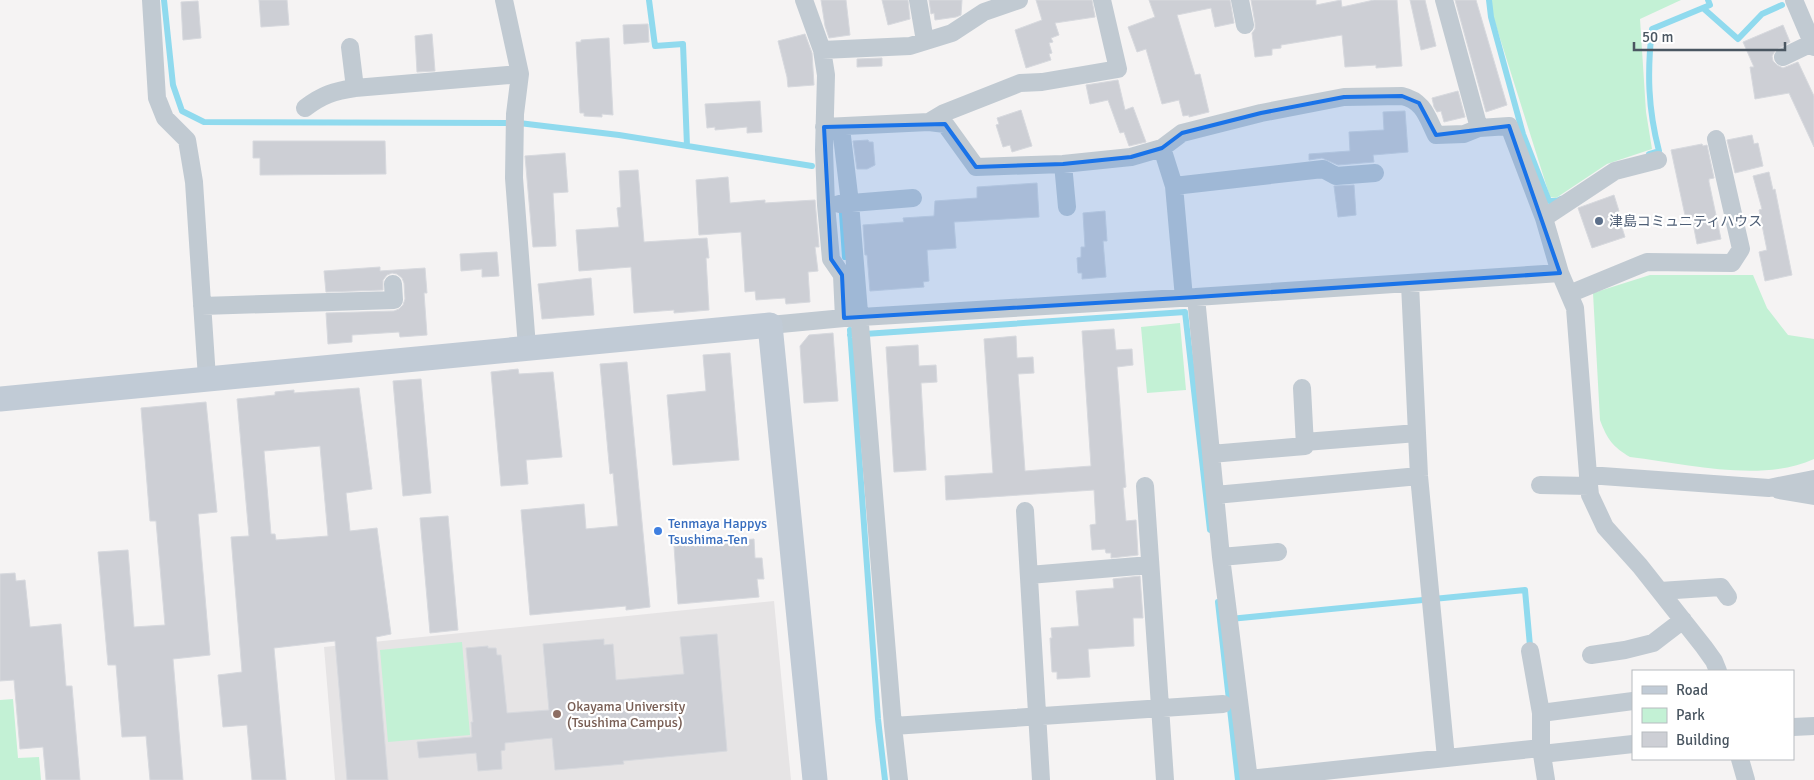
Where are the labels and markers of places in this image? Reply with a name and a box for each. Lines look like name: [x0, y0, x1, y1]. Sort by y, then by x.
place label: 津島コミュニティハウス: [1609, 213, 1762, 230]
marker: 津島コミュニティハウス: [1593, 215, 1605, 227]
place label: Tenmaya Happys Tsushima-Ten: [668, 515, 767, 548]
marker: Tenmaya Happys Tsushima-Ten: [652, 525, 664, 537]
place label: Okayama University (Tsushima Campus): [567, 698, 686, 731]
marker: Okayama University (Tsushima Campus): [551, 708, 563, 720]

